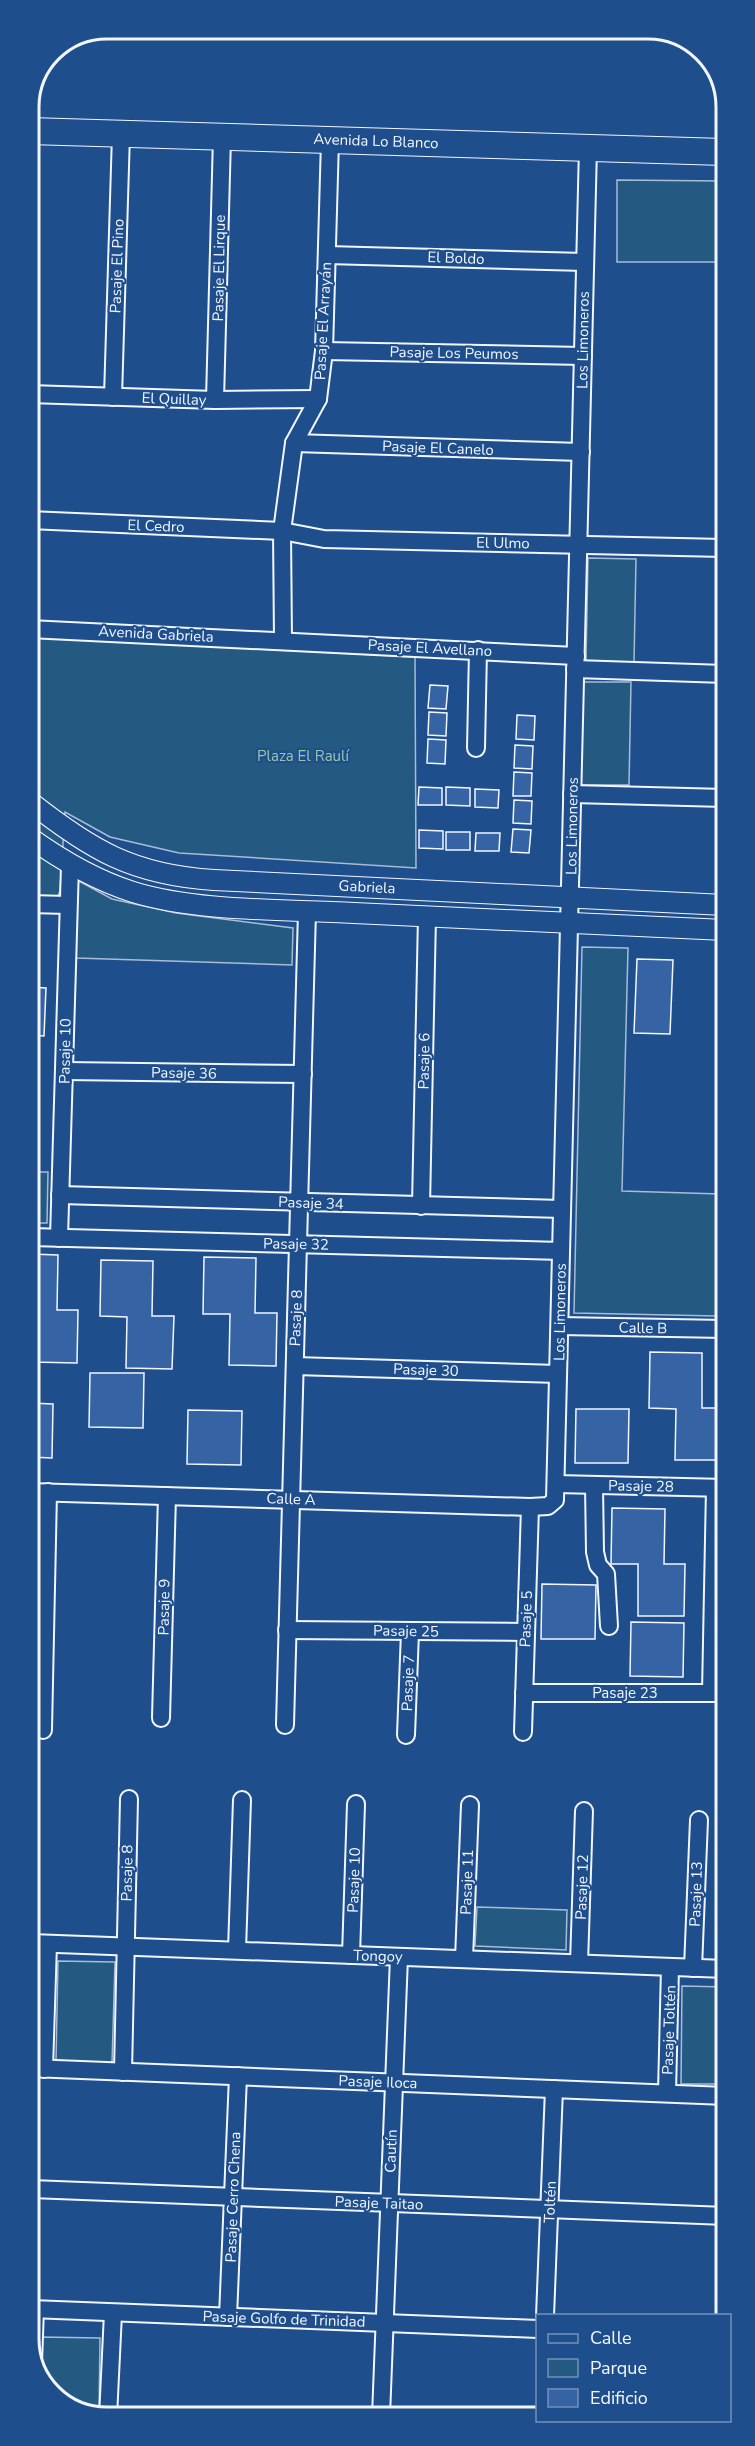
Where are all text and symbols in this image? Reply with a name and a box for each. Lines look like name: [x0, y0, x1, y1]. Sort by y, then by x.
street label: Avenida Lo Blanco: [313, 129, 439, 153]
street label: Pasaje El Lirque: [208, 214, 230, 322]
street label: Pasaje El Pino: [105, 218, 129, 314]
street label: El Boldo: [427, 247, 485, 269]
street label: Pasaje El Arrayán: [310, 261, 336, 381]
street label: Los Limoneros: [572, 291, 594, 389]
street label: Pasaje Los Peumos: [389, 342, 519, 364]
street label: El Quillay: [141, 388, 207, 410]
street label: Pasaje El Canelo: [382, 436, 494, 460]
street label: El Cedro: [127, 515, 185, 537]
street label: El Ulmo: [476, 533, 530, 553]
street label: Avenida Gabriela: [98, 621, 214, 647]
street label: Pasaje El Avellano: [367, 635, 493, 661]
park label: Plaza El Raulí: [257, 746, 350, 766]
street label: Los Limoneros: [561, 777, 583, 875]
street label: Gabriela: [338, 876, 396, 898]
street label: Pasaje 10: [54, 1018, 76, 1084]
street label: Pasaje 6: [414, 1033, 434, 1089]
street label: Pasaje 36: [151, 1062, 217, 1084]
street label: Pasaje 34: [278, 1192, 344, 1214]
street label: Pasaje 32: [263, 1233, 329, 1255]
street label: Los Limoneros: [549, 1263, 571, 1361]
street label: Pasaje 8: [285, 1289, 307, 1347]
street label: Calle B: [619, 1318, 667, 1338]
street label: Pasaje 30: [393, 1359, 459, 1381]
street label: Pasaje 28: [608, 1475, 674, 1497]
street label: Calle A: [266, 1488, 316, 1510]
street label: Pasaje 9: [154, 1579, 174, 1635]
street label: Pasaje 5: [515, 1590, 537, 1648]
street label: Pasaje 25: [373, 1620, 439, 1642]
street label: Pasaje 7: [397, 1654, 419, 1712]
street label: Pasaje 23: [592, 1683, 658, 1703]
street label: Pasaje 8: [117, 1845, 137, 1901]
street label: Pasaje 10: [343, 1847, 365, 1913]
street label: Pasaje 11: [456, 1849, 478, 1915]
street label: Pasaje 12: [571, 1854, 593, 1920]
street label: Pasaje 13: [685, 1861, 707, 1927]
street label: Tongoy: [353, 1945, 403, 1967]
street label: Pasaje Toltén: [657, 1985, 681, 2075]
street label: Pasaje Iloca: [338, 2071, 418, 2093]
street label: Cautín: [380, 2129, 402, 2173]
street label: Pasaje Cerro Chena: [221, 2131, 245, 2263]
street label: Toltén: [539, 2181, 561, 2223]
street label: Pasaje Taitao: [334, 2191, 424, 2215]
street label: Pasaje Golfo de Trinidad: [202, 2306, 366, 2332]
legend: [536, 2314, 731, 2422]
text: Calle: [590, 2326, 632, 2350]
text: Parque: [590, 2356, 647, 2380]
text: Edificio: [590, 2386, 648, 2410]

